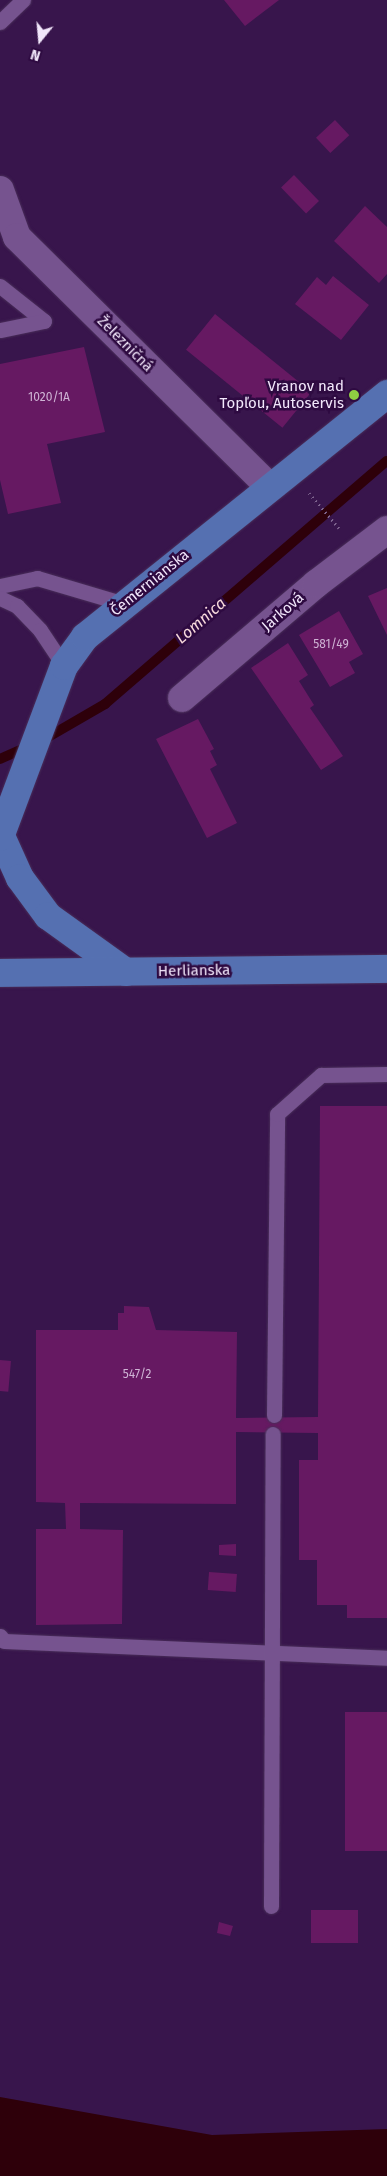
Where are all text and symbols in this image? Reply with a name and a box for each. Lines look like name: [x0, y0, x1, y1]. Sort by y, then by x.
north arrow: [15, 15, 65, 65]
text: N: [29, 45, 42, 64]
street label: Železničná: [93, 312, 157, 376]
place label: Vranov nad Topľou, Autoservis: [219, 377, 344, 412]
marker: Vranov nad Topľou, Autoservis: [348, 389, 360, 401]
house number: 1020/1A: [28, 391, 70, 405]
street label: Čemernianska: [107, 546, 193, 620]
street label: Jarková: [258, 589, 308, 635]
water label: Lomnica: [172, 594, 230, 648]
house number: 581/49: [313, 638, 349, 652]
street label: Herlianska: [158, 961, 230, 981]
house number: 547/2: [123, 1368, 151, 1382]

